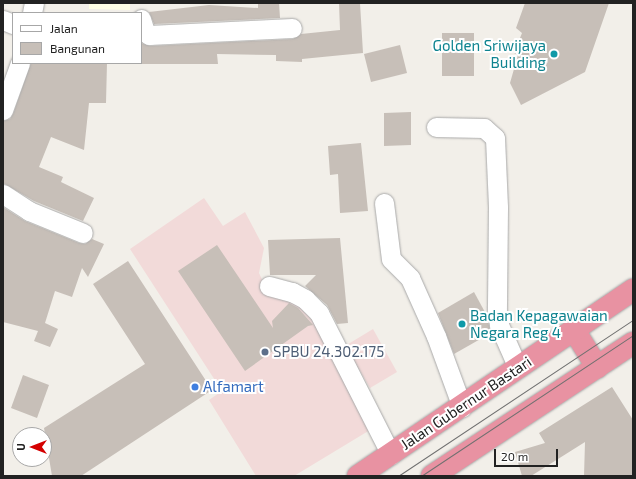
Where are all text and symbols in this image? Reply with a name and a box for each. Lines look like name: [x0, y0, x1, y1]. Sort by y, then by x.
legend: [12, 12, 142, 64]
text: Jalan: [50, 21, 78, 35]
place label: Golden Sriwijaya Building: [433, 36, 546, 71]
text: Bangunan: [50, 41, 105, 55]
marker: Golden Sriwijaya Building: [549, 49, 559, 59]
place label: Badan Kepagawaian Negara Reg 4: [470, 306, 608, 341]
marker: Badan Kepagawaian Negara Reg 4: [457, 319, 467, 329]
place label: SPBU 24.302.175: [273, 343, 384, 361]
marker: SPBU 24.302.175: [260, 347, 270, 357]
street label: Jalan Gubernur Bastari: [397, 352, 535, 454]
place label: Alfamart: [203, 378, 264, 396]
marker: Alfamart: [190, 382, 200, 392]
north arrow: [12, 427, 52, 467]
scale bar: [496, 441, 560, 467]
text: U: [14, 443, 27, 451]
text: 20 m: [501, 449, 528, 463]

